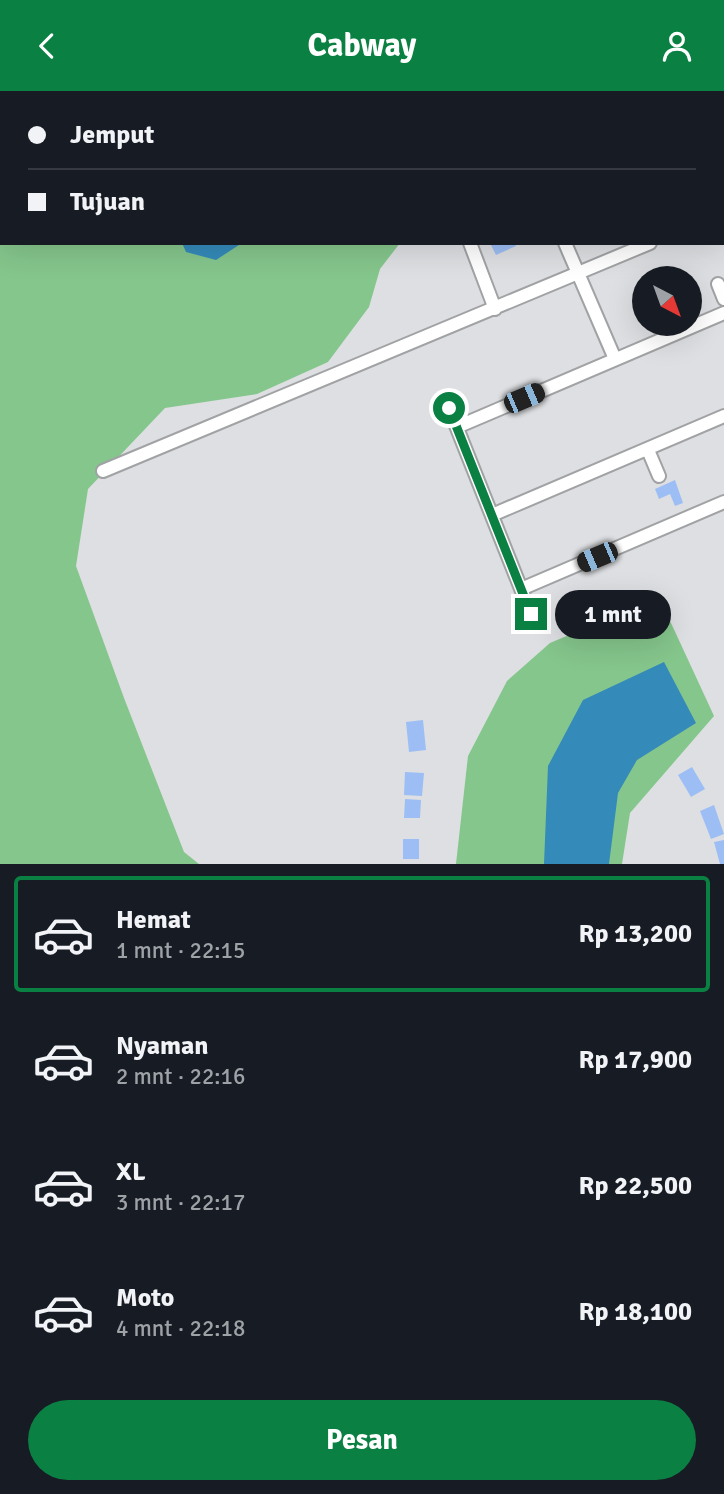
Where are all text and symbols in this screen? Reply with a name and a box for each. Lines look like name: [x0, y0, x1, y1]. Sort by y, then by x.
text: Cabway: [308, 26, 416, 65]
icon: back: [28, 27, 66, 65]
icon: person: [658, 27, 696, 65]
text: Jemput: [70, 119, 154, 151]
text: Tujuan: [70, 186, 145, 218]
north arrow: [632, 266, 702, 336]
map controls: [632, 266, 702, 336]
car: [501, 380, 548, 416]
route start: [433, 392, 465, 424]
car: [574, 539, 621, 575]
callout: 1 mnt: [556, 589, 671, 639]
route end: [515, 598, 547, 630]
text: 1 mnt: [584, 600, 642, 629]
icon: car: [32, 903, 95, 966]
text: Hemat: [116, 904, 191, 936]
text: Rp 13,200: [578, 918, 692, 950]
text: 1 mnt · 22:15: [116, 936, 245, 965]
icon: car: [32, 1029, 95, 1092]
text: Nyaman: [116, 1030, 209, 1062]
text: Rp 17,900: [578, 1044, 692, 1076]
text: 2 mnt · 22:16: [116, 1062, 245, 1091]
icon: car: [32, 1155, 95, 1218]
text: XL: [116, 1156, 146, 1188]
text: Rp 22,500: [578, 1170, 692, 1202]
text: 3 mnt · 22:17: [116, 1188, 245, 1217]
icon: car: [32, 1281, 95, 1344]
text: Moto: [116, 1282, 174, 1314]
text: Rp 18,100: [578, 1296, 692, 1328]
text: 4 mnt · 22:18: [116, 1314, 245, 1343]
button: Pesan: [28, 1400, 696, 1480]

